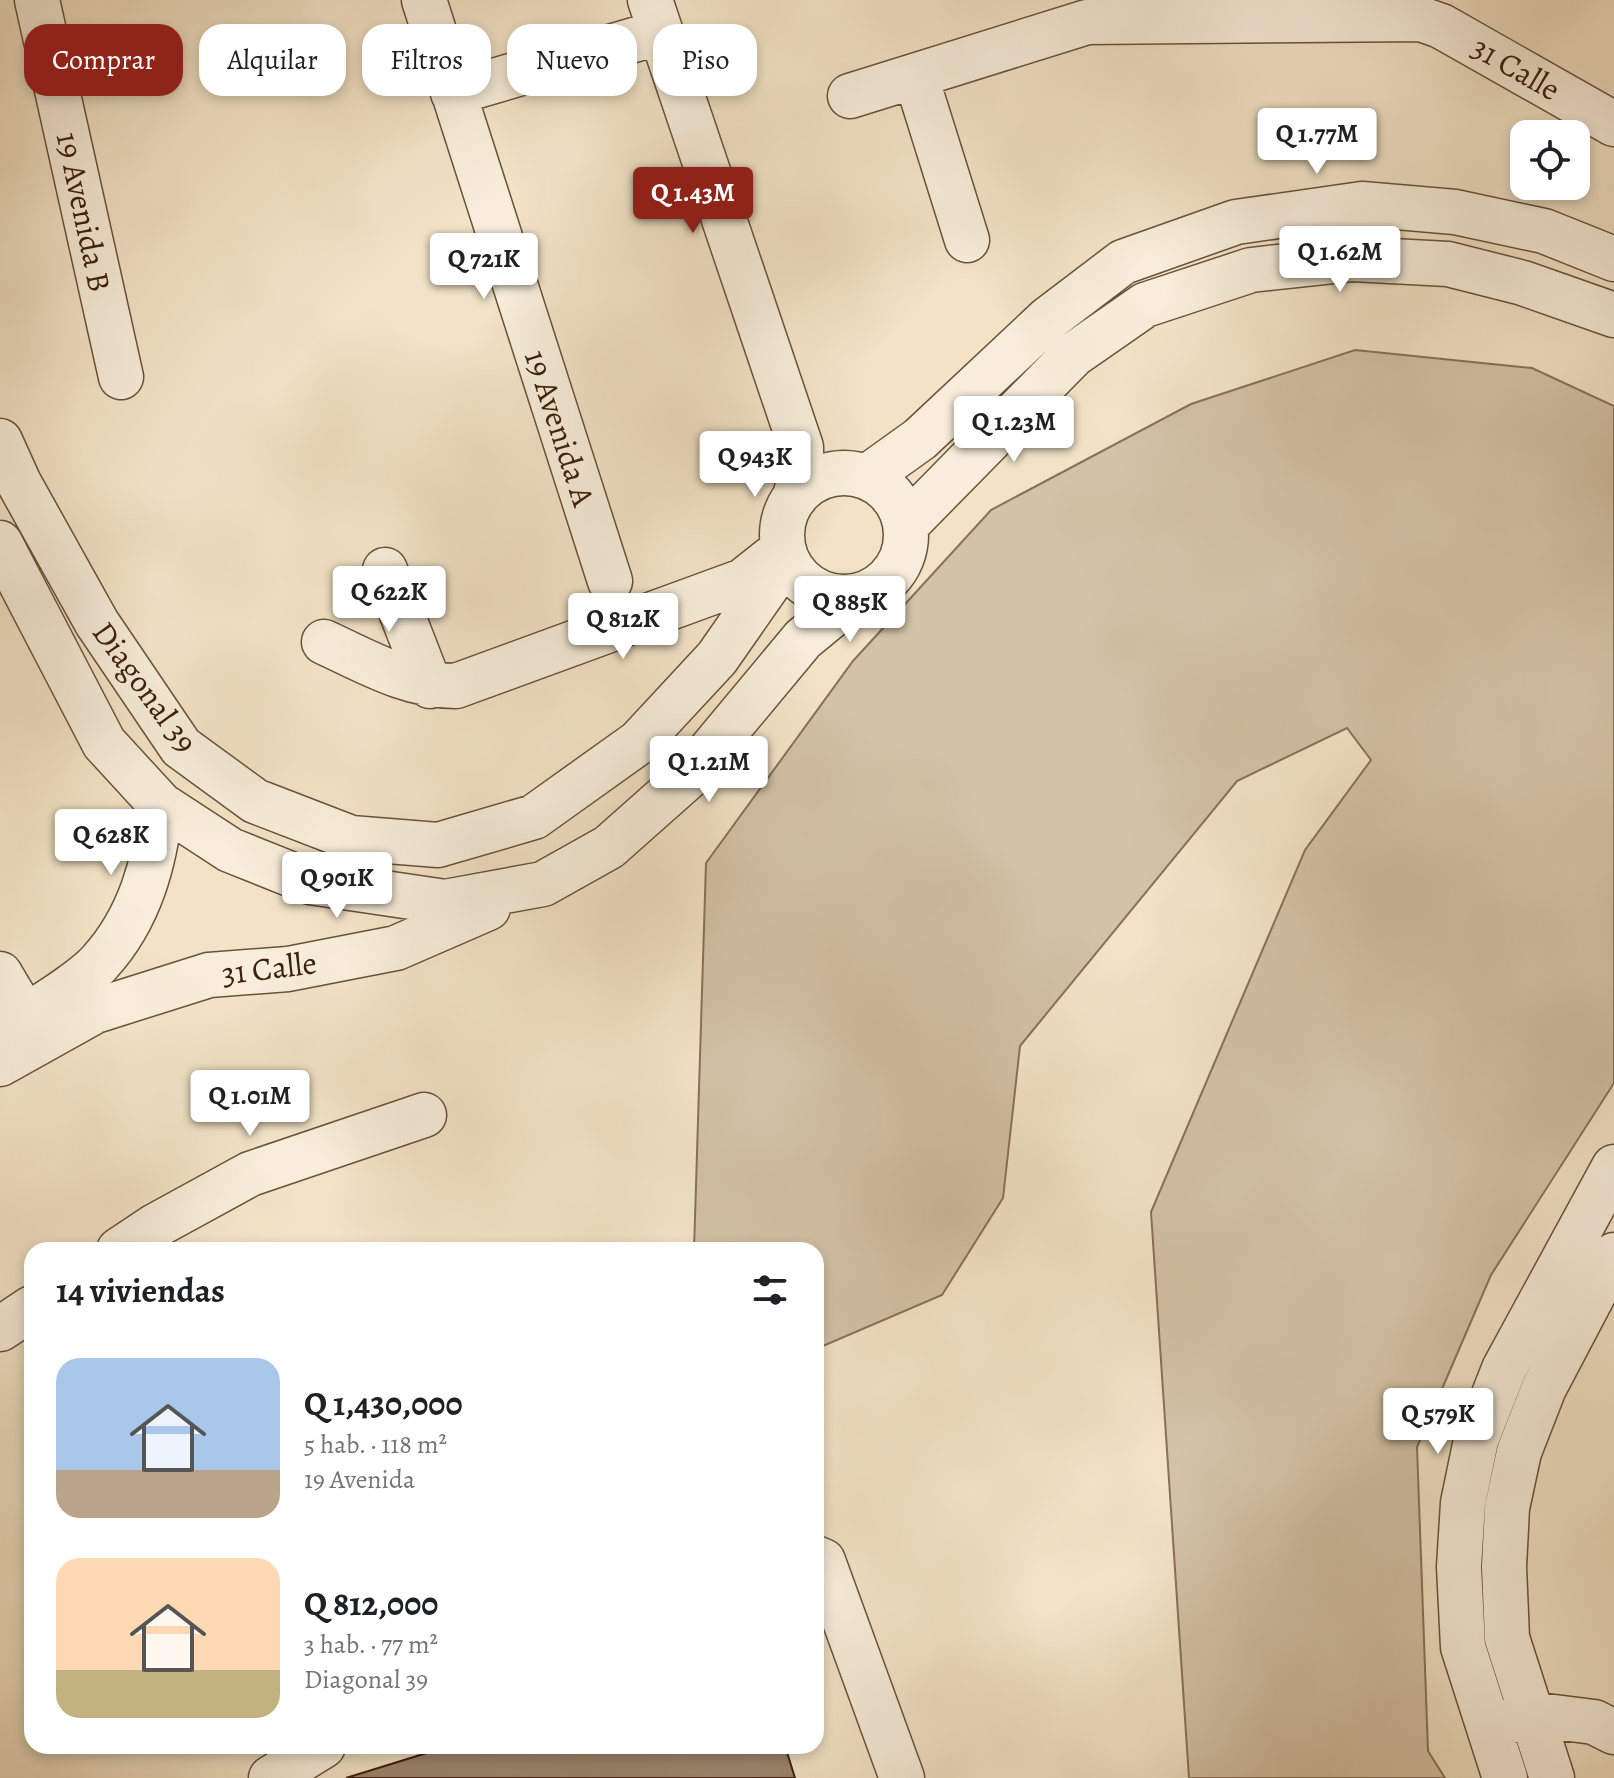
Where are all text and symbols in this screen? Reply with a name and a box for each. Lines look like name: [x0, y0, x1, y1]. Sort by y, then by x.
chip: Comprar: [24, 24, 183, 96]
chip: Alquilar: [199, 24, 346, 96]
chip: Filtros: [362, 24, 491, 96]
chip: Nuevo: [507, 24, 637, 96]
chip: Piso: [653, 24, 757, 96]
street label: 31 Calle: [1464, 25, 1568, 111]
pin: Q 1.77M: [1243, 108, 1391, 176]
text: Q 1.77M: [1276, 116, 1358, 151]
map controls: [1510, 120, 1590, 200]
button: locate: [1510, 120, 1590, 200]
street label: 19 Avenida B: [46, 128, 122, 296]
pin: Q 1.43M: [619, 167, 767, 235]
text: Q 1.43M: [651, 175, 735, 210]
pin: Q 1.62M: [1266, 226, 1414, 294]
pin: Q 721K: [419, 233, 549, 301]
text: Q 1.62M: [1297, 234, 1383, 269]
text: Q 721K: [448, 241, 520, 276]
street label: 19 Avenida A: [514, 344, 606, 513]
pin: Q 1.23M: [940, 396, 1088, 464]
text: Q 1.23M: [972, 404, 1056, 439]
pin: Q 943K: [690, 431, 820, 499]
text: Q 943K: [718, 439, 792, 474]
pin: Q 622K: [324, 566, 454, 634]
text: Q 622K: [351, 574, 427, 609]
pin: Q 885K: [785, 576, 915, 644]
text: Q 885K: [812, 584, 888, 619]
pin: Q 812K: [558, 593, 688, 661]
text: Q 812K: [586, 601, 660, 636]
street label: Diagonal 39: [82, 612, 208, 762]
pin: Q 1.21M: [635, 736, 783, 804]
text: Q 1.21M: [668, 744, 750, 779]
pin: Q 628K: [46, 809, 176, 877]
text: Q 628K: [73, 817, 149, 852]
pin: Q 901K: [272, 852, 402, 920]
text: Q 901K: [300, 860, 374, 895]
street label: 31 Calle: [219, 940, 319, 996]
pin: Q 1.01M: [176, 1070, 324, 1138]
text: Q 1.01M: [209, 1078, 291, 1113]
text: 14 viviendas: [56, 1267, 225, 1314]
icon: filters: [748, 1268, 792, 1312]
text: Q 1,430,000: [304, 1380, 463, 1427]
pin: Q 579K: [1373, 1388, 1503, 1456]
icon: home: [120, 1390, 216, 1486]
text: Q 579K: [1401, 1396, 1475, 1431]
text: 5 hab. · 118 m²: [304, 1427, 447, 1462]
text: 19 Avenida: [304, 1462, 415, 1497]
text: Q 812,000: [304, 1580, 438, 1627]
icon: home: [120, 1590, 216, 1686]
text: 3 hab. · 77 m²: [304, 1627, 438, 1662]
text: Diagonal 39: [304, 1662, 428, 1697]

